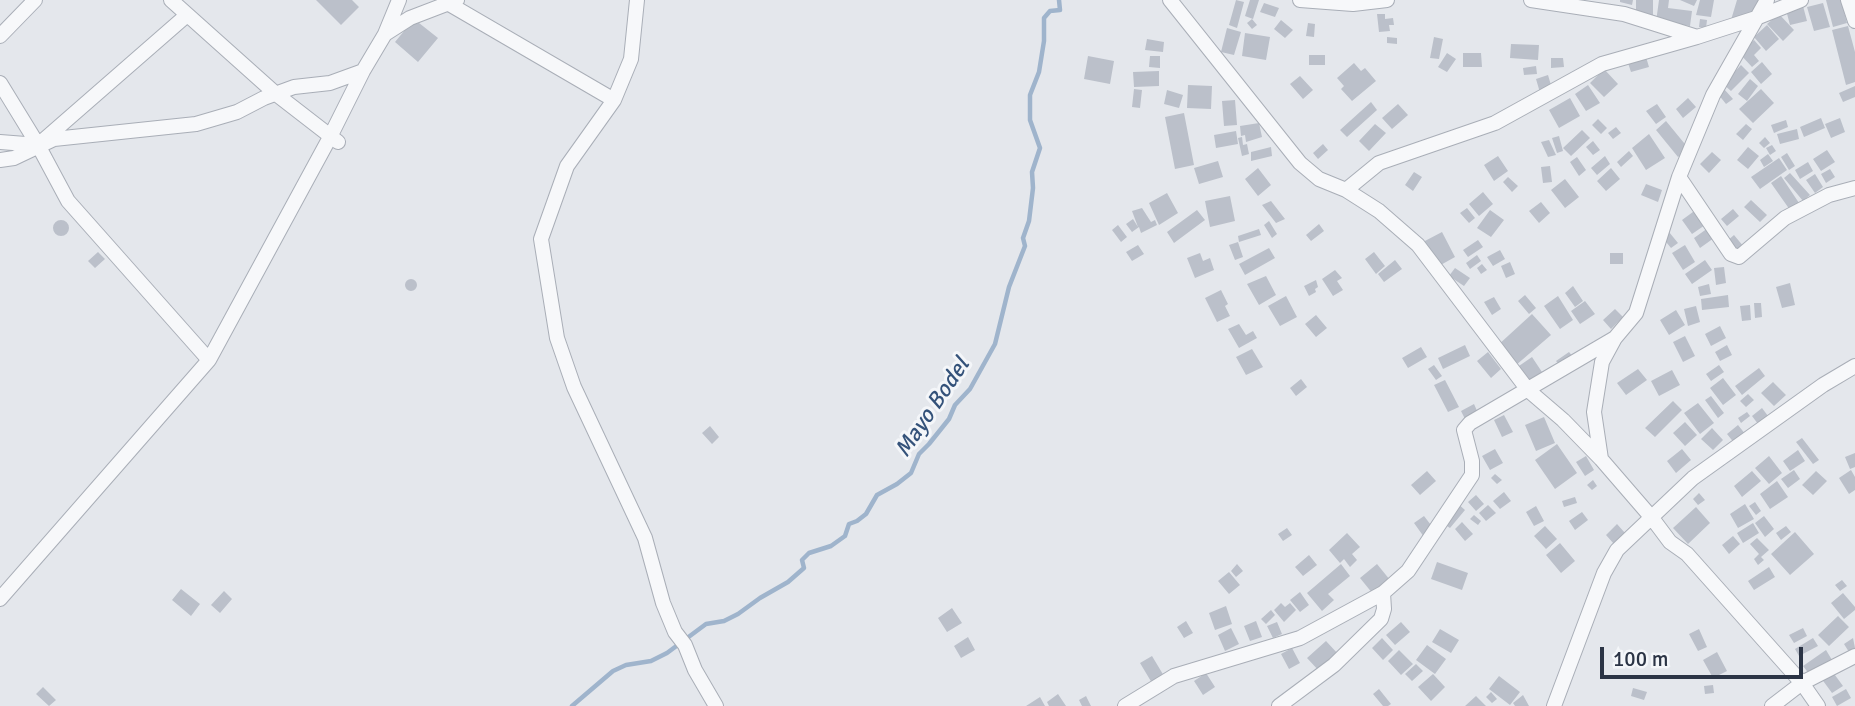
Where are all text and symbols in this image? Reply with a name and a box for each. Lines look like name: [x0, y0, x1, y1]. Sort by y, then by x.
water label: Mayo Bodel: [890, 353, 976, 463]
scale bar: [1603, 632, 1806, 676]
text: 100 m: [1613, 646, 1668, 672]

